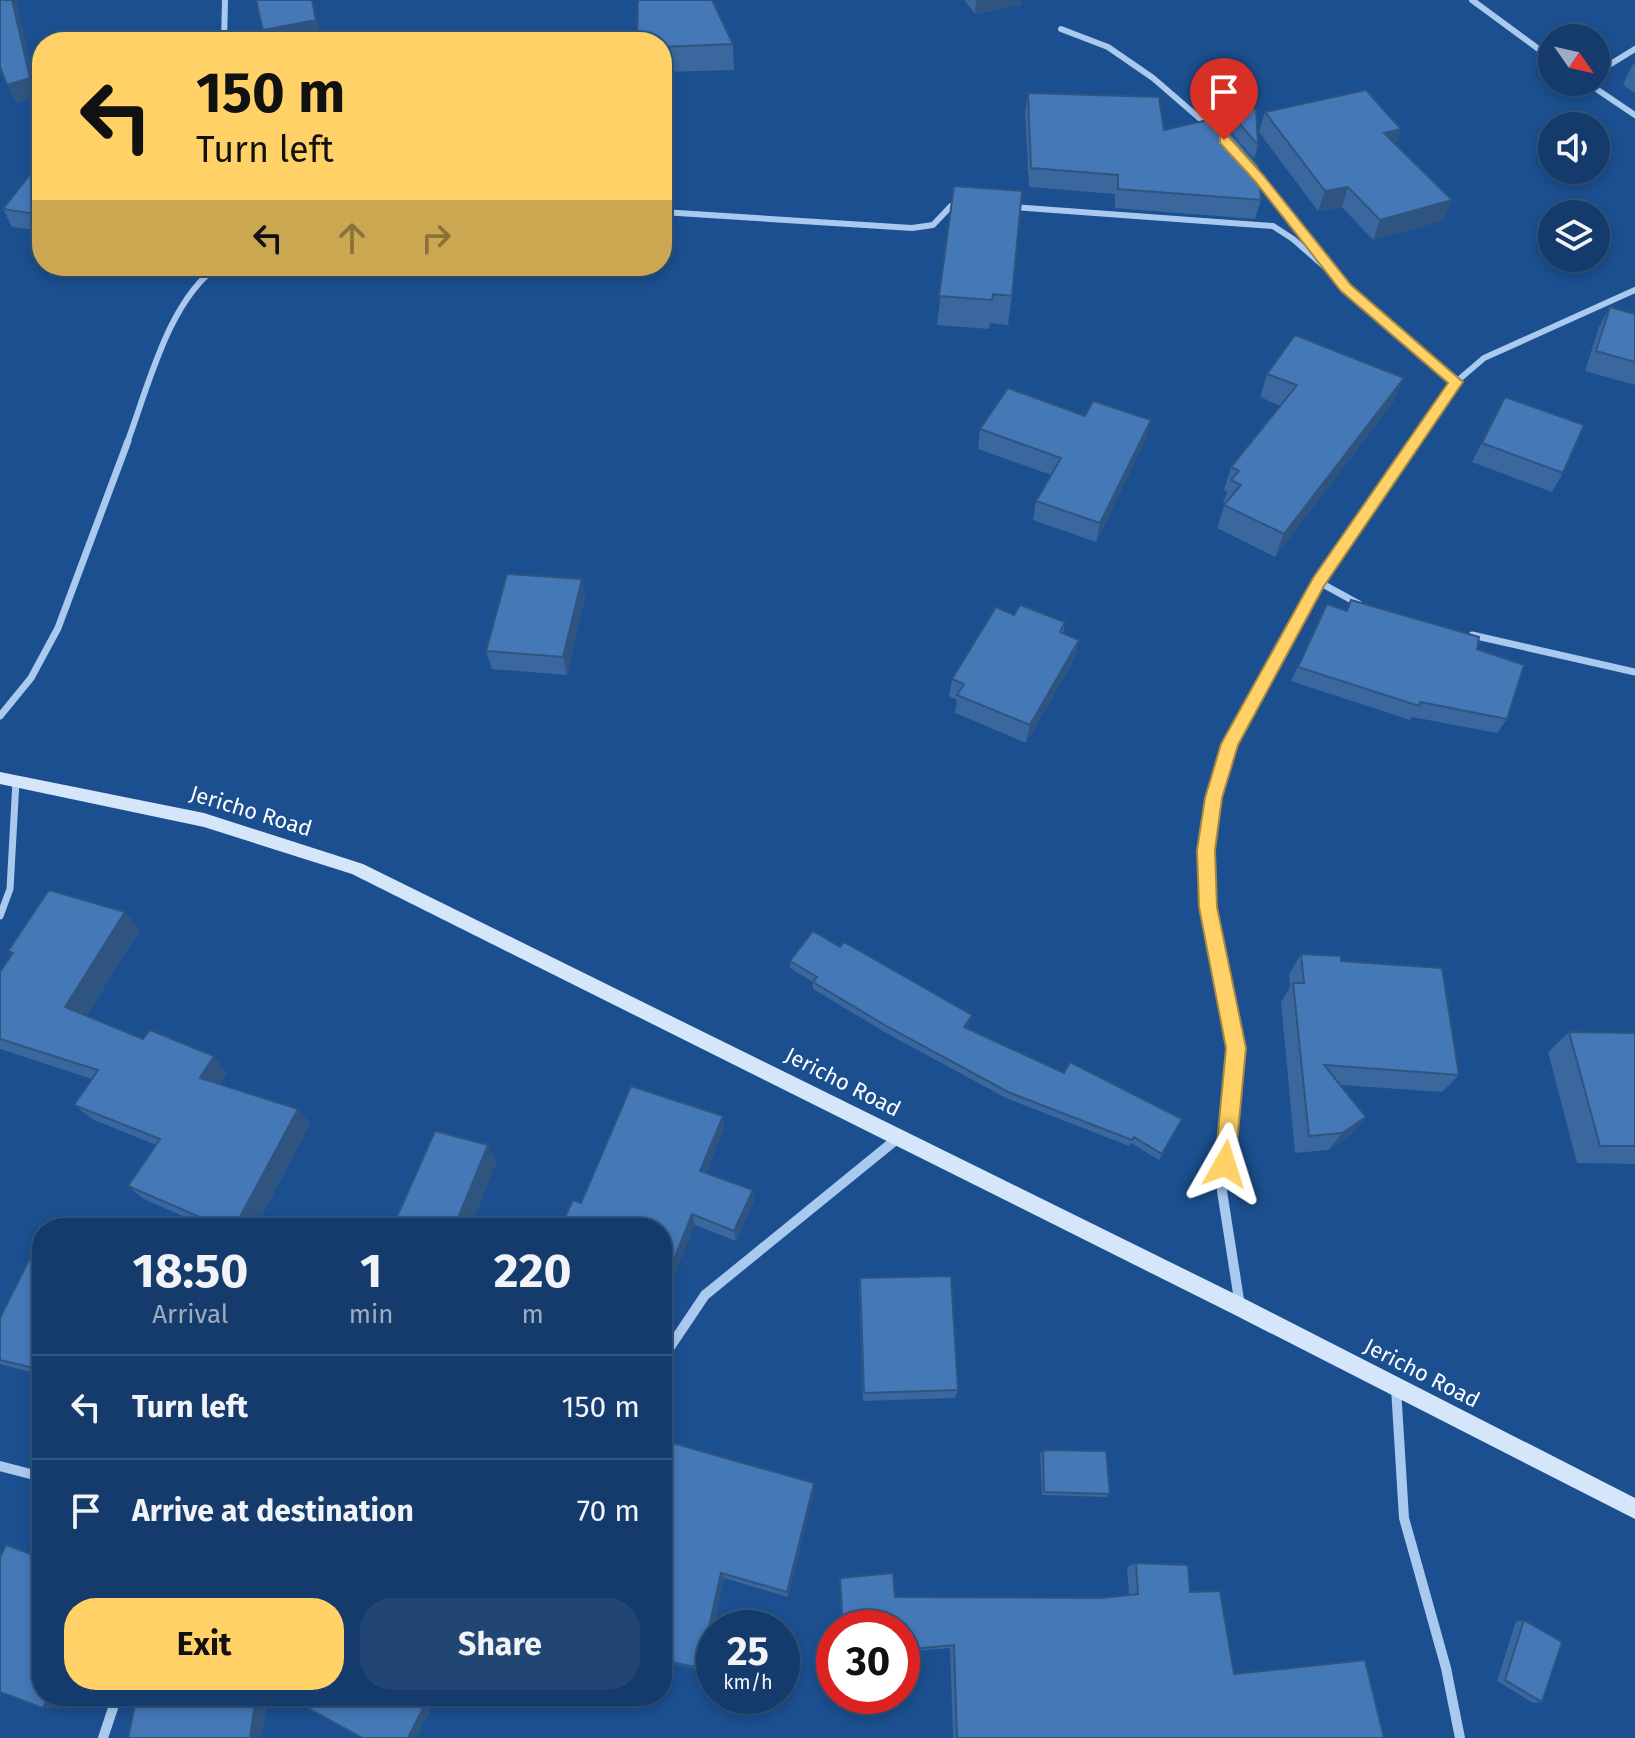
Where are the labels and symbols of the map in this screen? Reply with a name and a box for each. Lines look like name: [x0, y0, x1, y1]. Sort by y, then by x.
north arrow: [1538, 24, 1610, 96]
pin: [1190, 58, 1258, 140]
street label: Jericho Road: [187, 780, 315, 842]
street label: Jericho Road: [781, 1041, 905, 1123]
position arrow: [1183, 1122, 1267, 1206]
street label: Jericho Road: [1360, 1332, 1484, 1414]
speed limit sign: 30: [816, 1610, 920, 1714]

